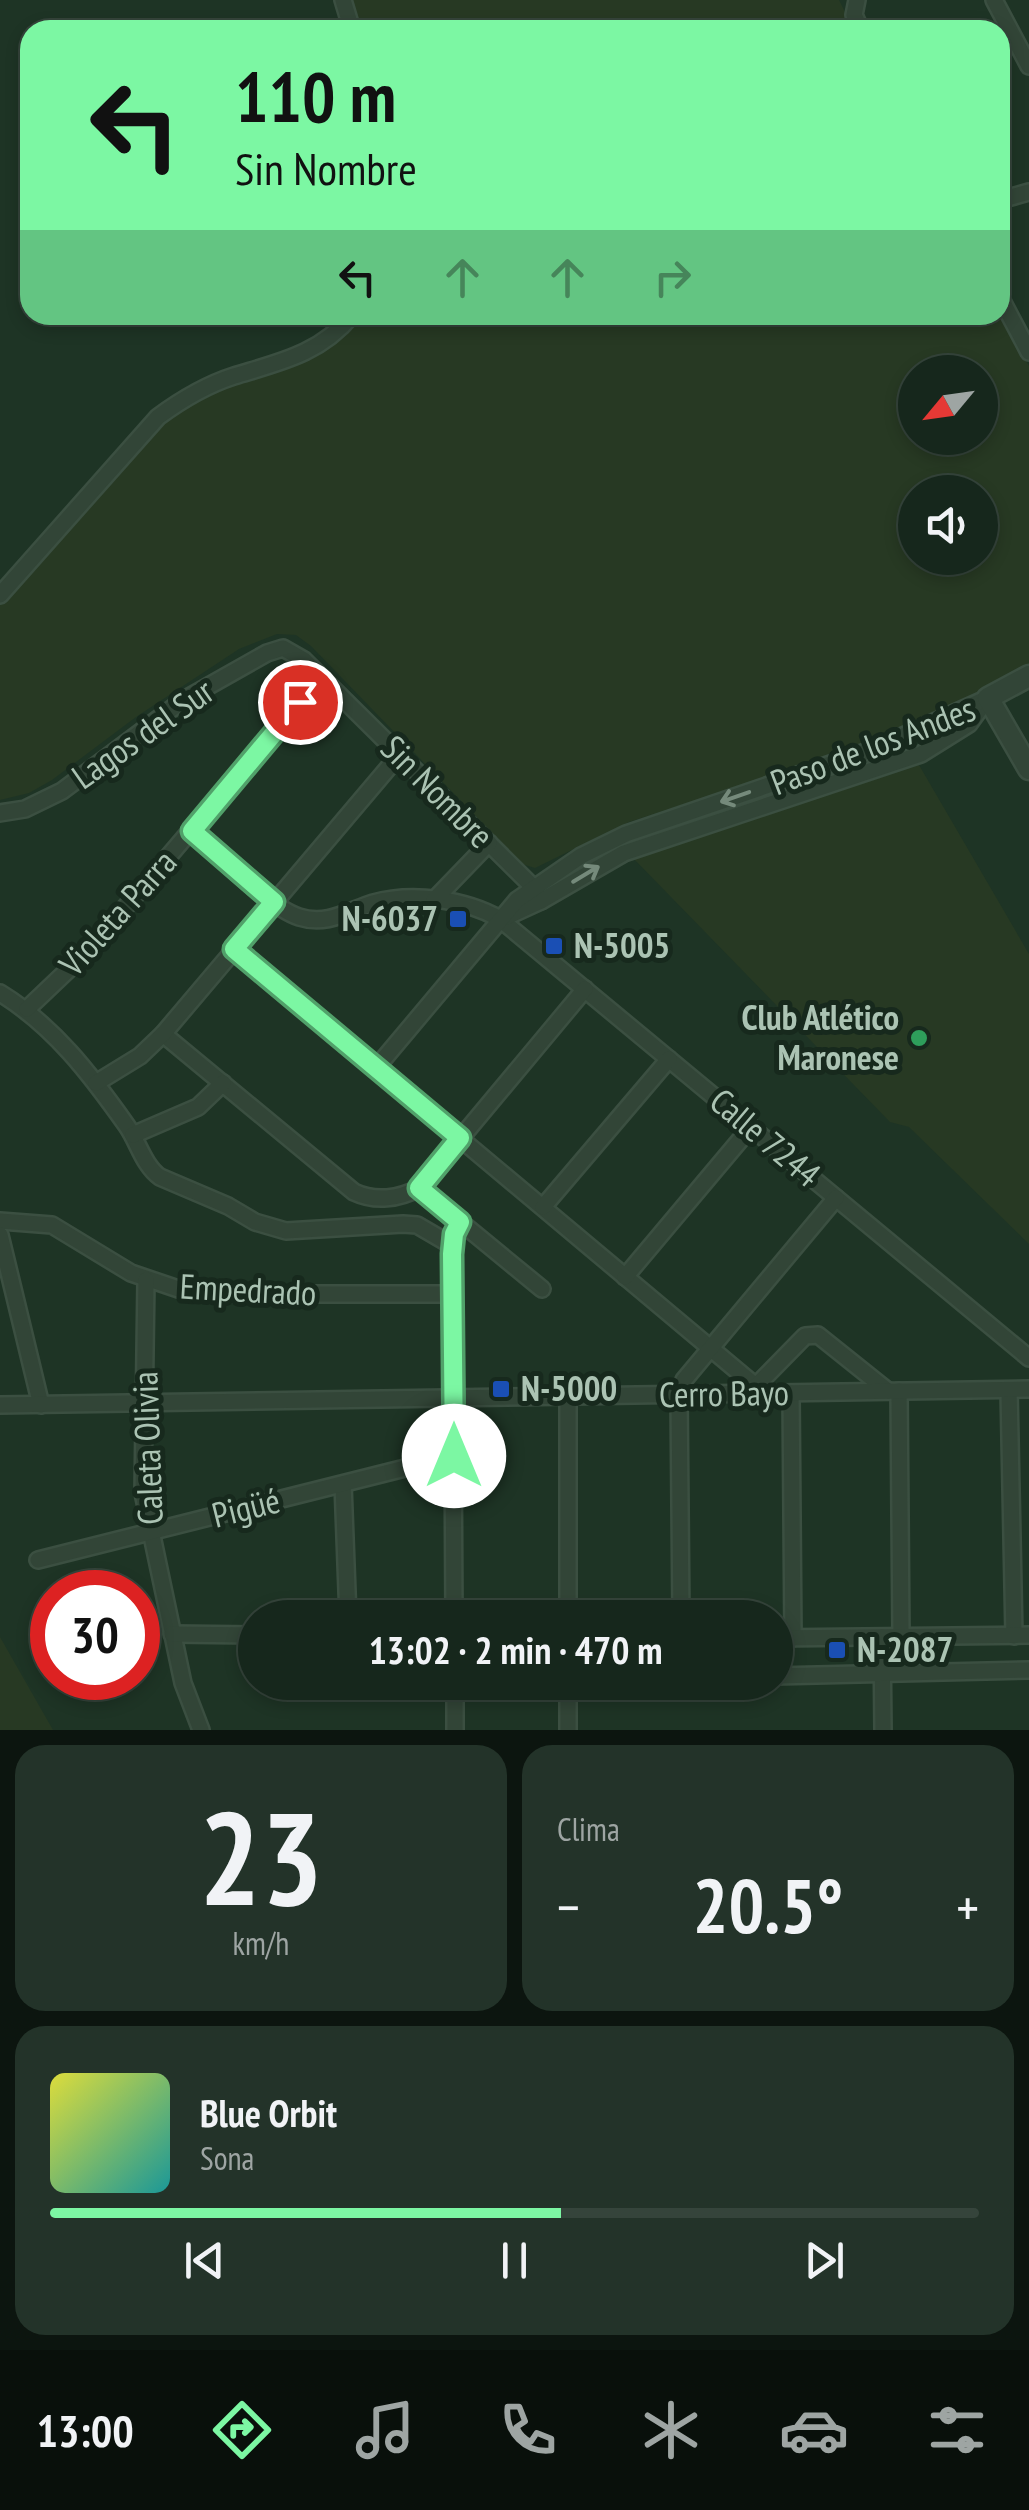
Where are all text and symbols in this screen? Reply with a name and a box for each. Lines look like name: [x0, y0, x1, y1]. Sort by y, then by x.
text: 110 m: [235, 51, 396, 141]
icon: left: [70, 60, 200, 190]
text: Sin Nombre: [235, 139, 417, 197]
icon: left: [330, 250, 385, 305]
icon: ahead: [435, 250, 490, 305]
icon: ahead: [540, 250, 595, 305]
icon: right: [645, 250, 700, 305]
north arrow: [898, 355, 998, 455]
map controls: [898, 355, 998, 575]
button: sound: [898, 475, 998, 575]
pin: [258, 660, 343, 745]
street label: Lagos del Sur: [63, 668, 222, 799]
icon: arrive: [273, 675, 328, 730]
street label: Paso de los Andes: [764, 685, 981, 805]
street label: Sin Nombre: [371, 725, 504, 858]
one-way arrow: [719, 790, 751, 808]
street label: Violeta Parra: [48, 839, 186, 986]
one-way arrow: [571, 864, 600, 884]
place label: N-6037: [342, 895, 438, 941]
marker: N-6037: [447, 908, 469, 930]
place label: N-5005: [574, 922, 670, 968]
marker: N-5005: [543, 935, 565, 957]
place label: Club Atlético Maronese: [742, 994, 899, 1080]
marker: Club Atlético Maronese: [908, 1027, 930, 1049]
street label: Calle 7244: [701, 1078, 831, 1197]
street label: Empedrado: [179, 1262, 317, 1316]
place label: N-5000: [521, 1365, 617, 1411]
street label: Cerro Bayo: [659, 1369, 789, 1417]
street label: Caleta Olivia: [121, 1371, 173, 1525]
marker: N-5000: [490, 1378, 512, 1400]
position arrow: [402, 1404, 506, 1508]
street label: Pigüé: [207, 1476, 284, 1538]
speed limit sign: 30: [30, 1570, 160, 1700]
text: 13:02 · 2 min · 470 m: [369, 1625, 662, 1674]
place label: N-2087: [857, 1626, 953, 1672]
marker: N-2087: [826, 1639, 848, 1661]
text: 23: [199, 1773, 323, 1941]
text: Clima: [557, 1808, 620, 1850]
text: 20.5°: [693, 1857, 843, 1954]
text: −: [557, 1871, 580, 1942]
text: +: [956, 1871, 979, 1942]
text: km/h: [233, 1922, 289, 1964]
text: Blue Orbit: [200, 2088, 337, 2137]
text: Sona: [200, 2137, 254, 2179]
icon: previous: [177, 2233, 232, 2288]
icon: pause: [487, 2233, 542, 2288]
icon: next: [797, 2233, 852, 2288]
icon: directions: [207, 2395, 277, 2465]
icon: music: [350, 2395, 420, 2465]
icon: phone: [493, 2395, 563, 2465]
icon: climate: [636, 2395, 706, 2465]
icon: car: [779, 2395, 849, 2465]
icon: filters: [922, 2395, 992, 2465]
text: 13:00: [37, 2401, 134, 2459]

